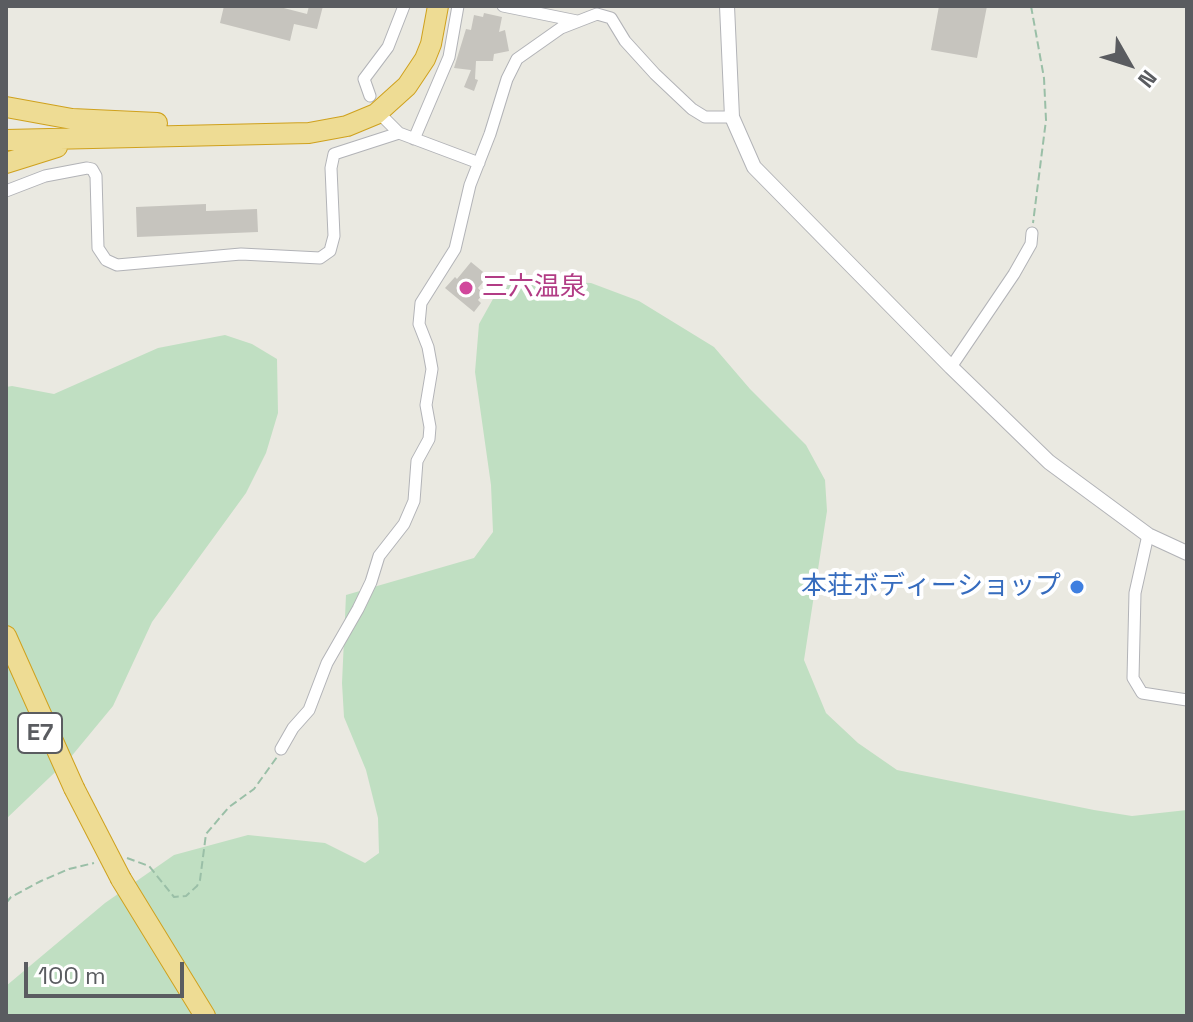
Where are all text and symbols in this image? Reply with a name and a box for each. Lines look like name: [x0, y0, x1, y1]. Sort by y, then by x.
north arrow: [1089, 24, 1169, 104]
text: N: [1132, 65, 1163, 94]
place label: 三六温泉: [482, 272, 586, 304]
marker: 三六温泉: [457, 279, 475, 297]
place label: 本荘ボディーショップ: [801, 571, 1061, 603]
marker: 本荘ボディーショップ: [1068, 578, 1086, 596]
road number: E7: [18, 713, 62, 753]
scale bar: [28, 946, 188, 996]
text: 100 m: [38, 960, 106, 991]

